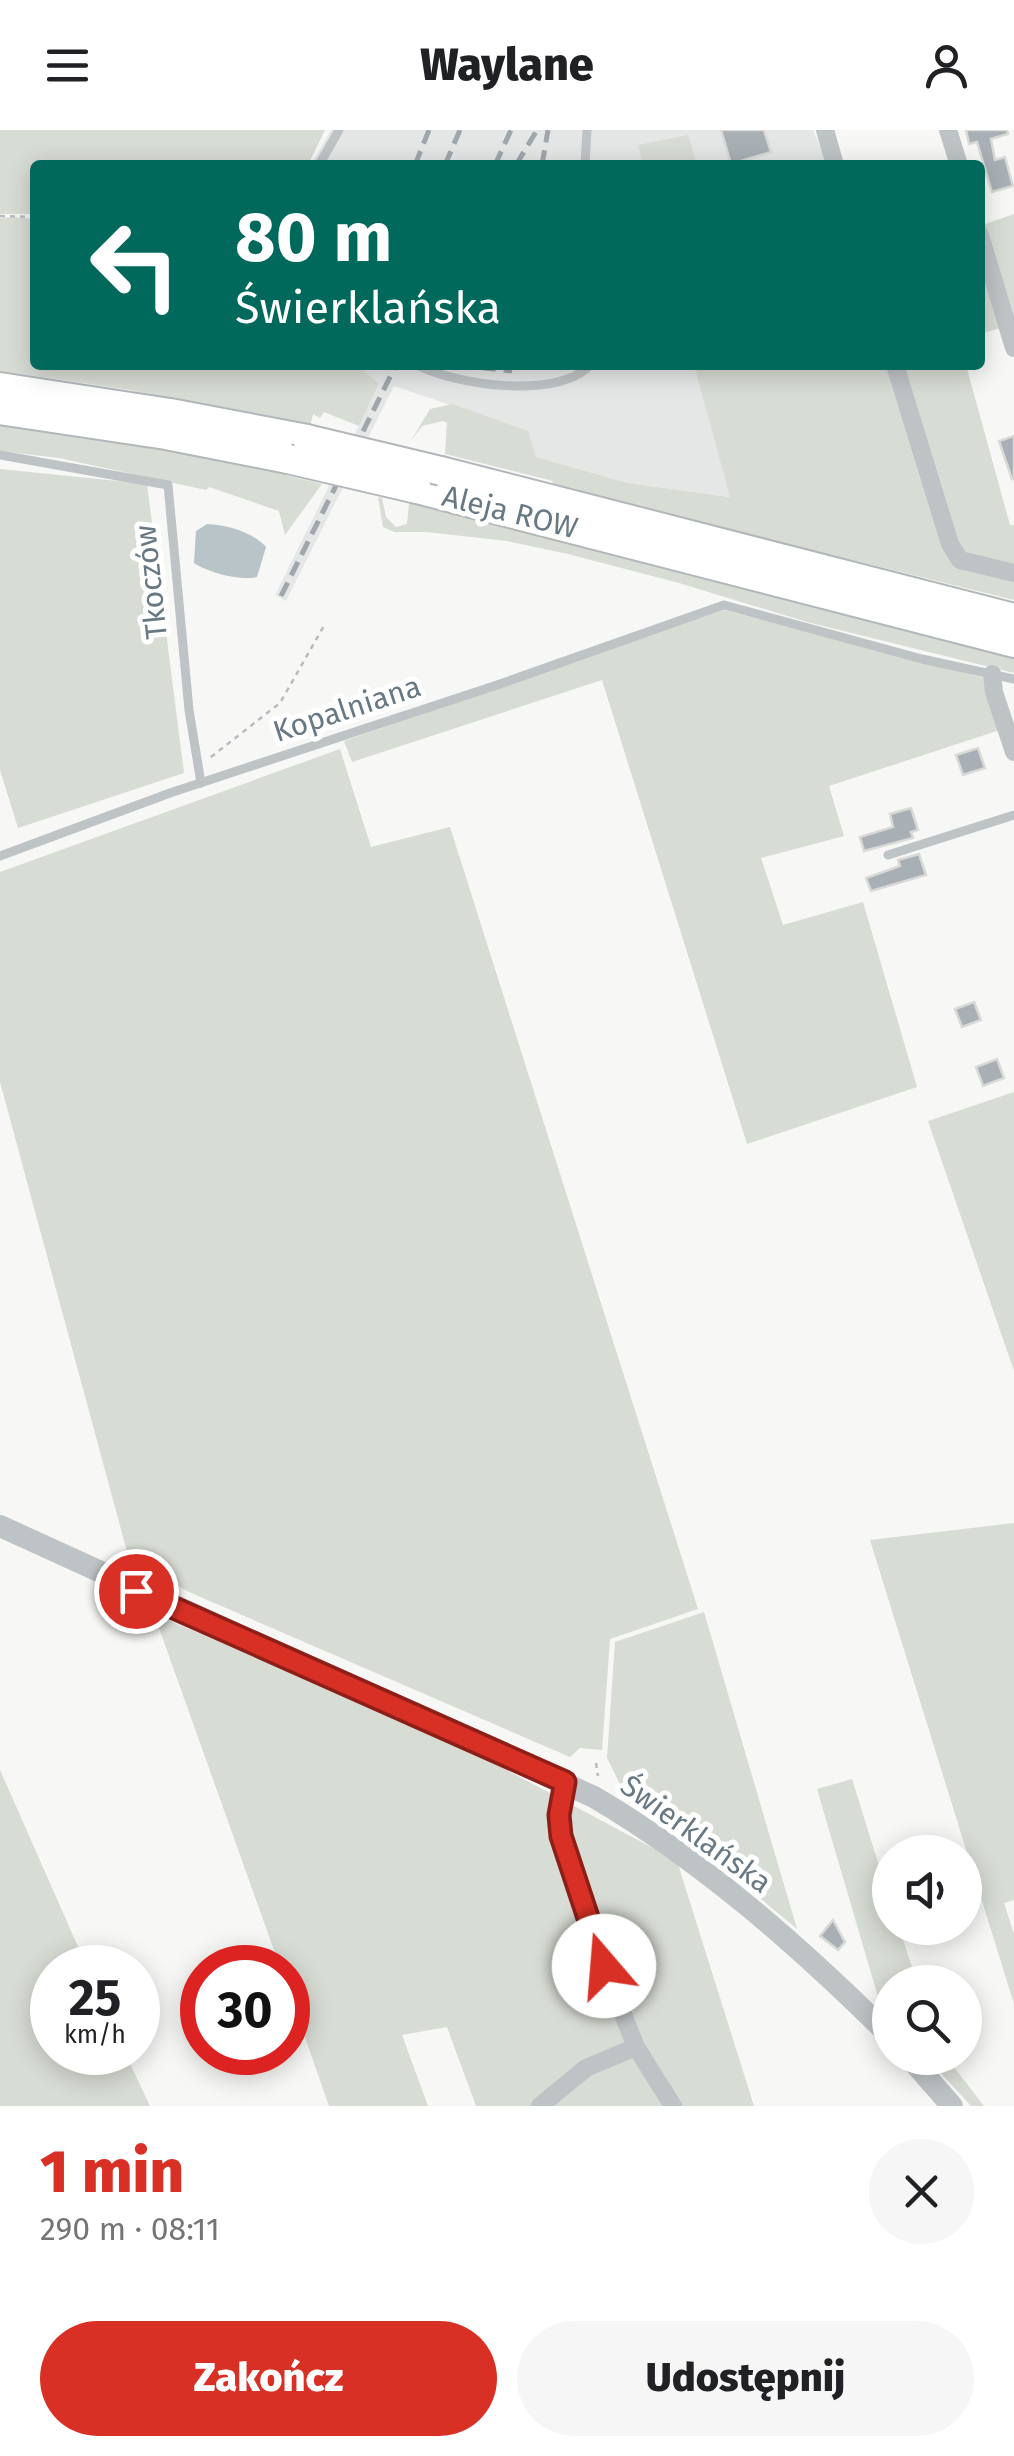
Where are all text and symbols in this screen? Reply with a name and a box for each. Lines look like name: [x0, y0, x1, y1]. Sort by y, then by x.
icon: menu: [40, 38, 95, 93]
text: Waylane: [420, 38, 594, 92]
icon: person: [919, 38, 974, 93]
text: 80 m: [235, 196, 392, 280]
icon: left: [70, 200, 200, 330]
text: Świerklańska: [235, 281, 501, 335]
street label: Aleja ROW: [439, 478, 582, 546]
street label: Tkoczów: [127, 523, 175, 641]
street label: Kopalniana: [269, 668, 425, 750]
pin: [94, 1549, 179, 1634]
icon: arrive: [109, 1564, 164, 1619]
street label: Świerklańska: [614, 1767, 778, 1901]
map controls: [872, 1835, 982, 2075]
button: sound: [872, 1835, 982, 1945]
position arrow: [552, 1914, 656, 2018]
speed limit sign: 30: [180, 1945, 310, 2075]
button: search: [872, 1965, 982, 2075]
text: 25: [69, 1968, 121, 2028]
text: km/h: [64, 2020, 126, 2050]
text: 1 min: [40, 2136, 184, 2208]
button: close: [869, 2139, 974, 2244]
text: 290 m · 08:11: [40, 2210, 220, 2248]
button: Zakończ: [40, 2321, 497, 2436]
button: Udostępnij: [517, 2321, 974, 2436]

